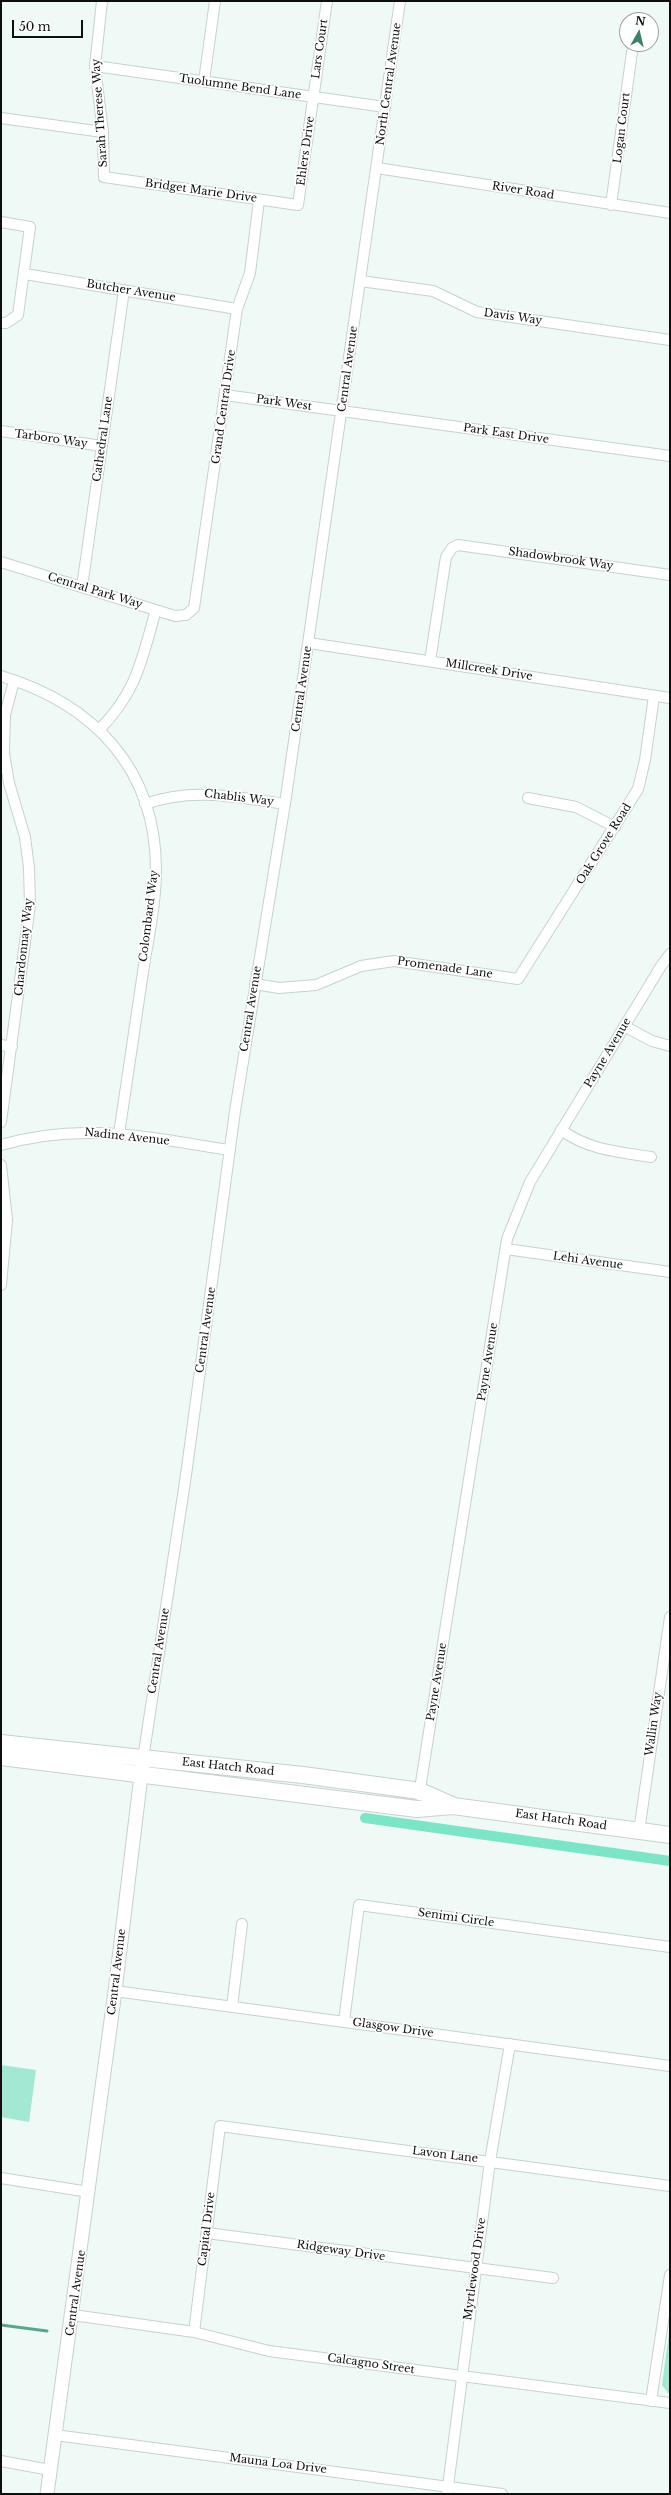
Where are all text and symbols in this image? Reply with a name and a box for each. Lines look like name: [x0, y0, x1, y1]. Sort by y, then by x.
scale bar: [14, 12, 85, 38]
north arrow: [619, 12, 659, 52]
text: N: [634, 13, 647, 29]
street label: Lars Court: [309, 18, 331, 80]
text: 50 m: [19, 19, 51, 34]
street label: North Central Avenue: [374, 22, 404, 146]
street label: Sarah Therese Way: [90, 58, 110, 168]
street label: Tuolumne Bend Lane: [178, 72, 302, 102]
street label: Logan Court: [611, 92, 633, 164]
street label: Ehlers Drive: [295, 115, 317, 187]
street label: Bridget Marie Drive: [144, 177, 258, 205]
street label: River Road: [491, 180, 555, 202]
street label: Butcher Avenue: [86, 277, 176, 305]
street label: Davis Way: [483, 306, 543, 328]
street label: Central Avenue: [335, 325, 361, 413]
street label: Grand Central Drive: [209, 349, 239, 465]
street label: Park West: [255, 393, 313, 413]
street label: Cathedral Lane: [90, 395, 116, 483]
street label: Park East Drive: [462, 421, 550, 447]
street label: Tarboro Way: [14, 427, 88, 451]
street label: Shadowbrook Way: [508, 545, 614, 573]
street label: Central Park Way: [46, 570, 144, 612]
street label: Central Avenue: [289, 645, 315, 733]
street label: Millcreek Drive: [445, 657, 533, 683]
street label: Chablis Way: [203, 787, 275, 809]
street label: Oak Grove Road: [574, 801, 634, 887]
street label: Colombard Way: [137, 869, 161, 963]
street label: Chardonnay Way: [12, 897, 36, 997]
street label: Promenade Lane: [396, 955, 494, 981]
street label: Central Avenue: [238, 965, 264, 1053]
street label: Payne Avenue: [582, 1016, 634, 1090]
street label: Nadine Avenue: [84, 1126, 170, 1148]
street label: Lehi Avenue: [552, 1250, 624, 1272]
street label: Central Avenue: [193, 1286, 219, 1374]
street label: Payne Avenue: [475, 1322, 501, 1402]
street label: Central Avenue: [146, 1607, 172, 1695]
street label: Payne Avenue: [424, 1642, 450, 1722]
street label: Wallin Way: [643, 1691, 665, 1757]
street label: East Hatch Road: [181, 1756, 275, 1778]
street label: East Hatch Road: [514, 1807, 608, 1833]
street label: Senimi Circle: [417, 1906, 495, 1930]
street label: Central Avenue: [105, 1928, 129, 2016]
street label: Glasgow Drive: [352, 2016, 434, 2040]
street label: Lavon Lane: [411, 2144, 479, 2166]
street label: Capital Drive: [196, 2191, 218, 2267]
street label: Myrtlewood Drive: [461, 2217, 489, 2321]
street label: Ridgeway Drive: [296, 2238, 386, 2264]
street label: Central Avenue: [63, 2249, 89, 2337]
street label: Calcagno Street: [326, 2351, 416, 2377]
street label: Mauna Loa Drive: [228, 2451, 328, 2477]

